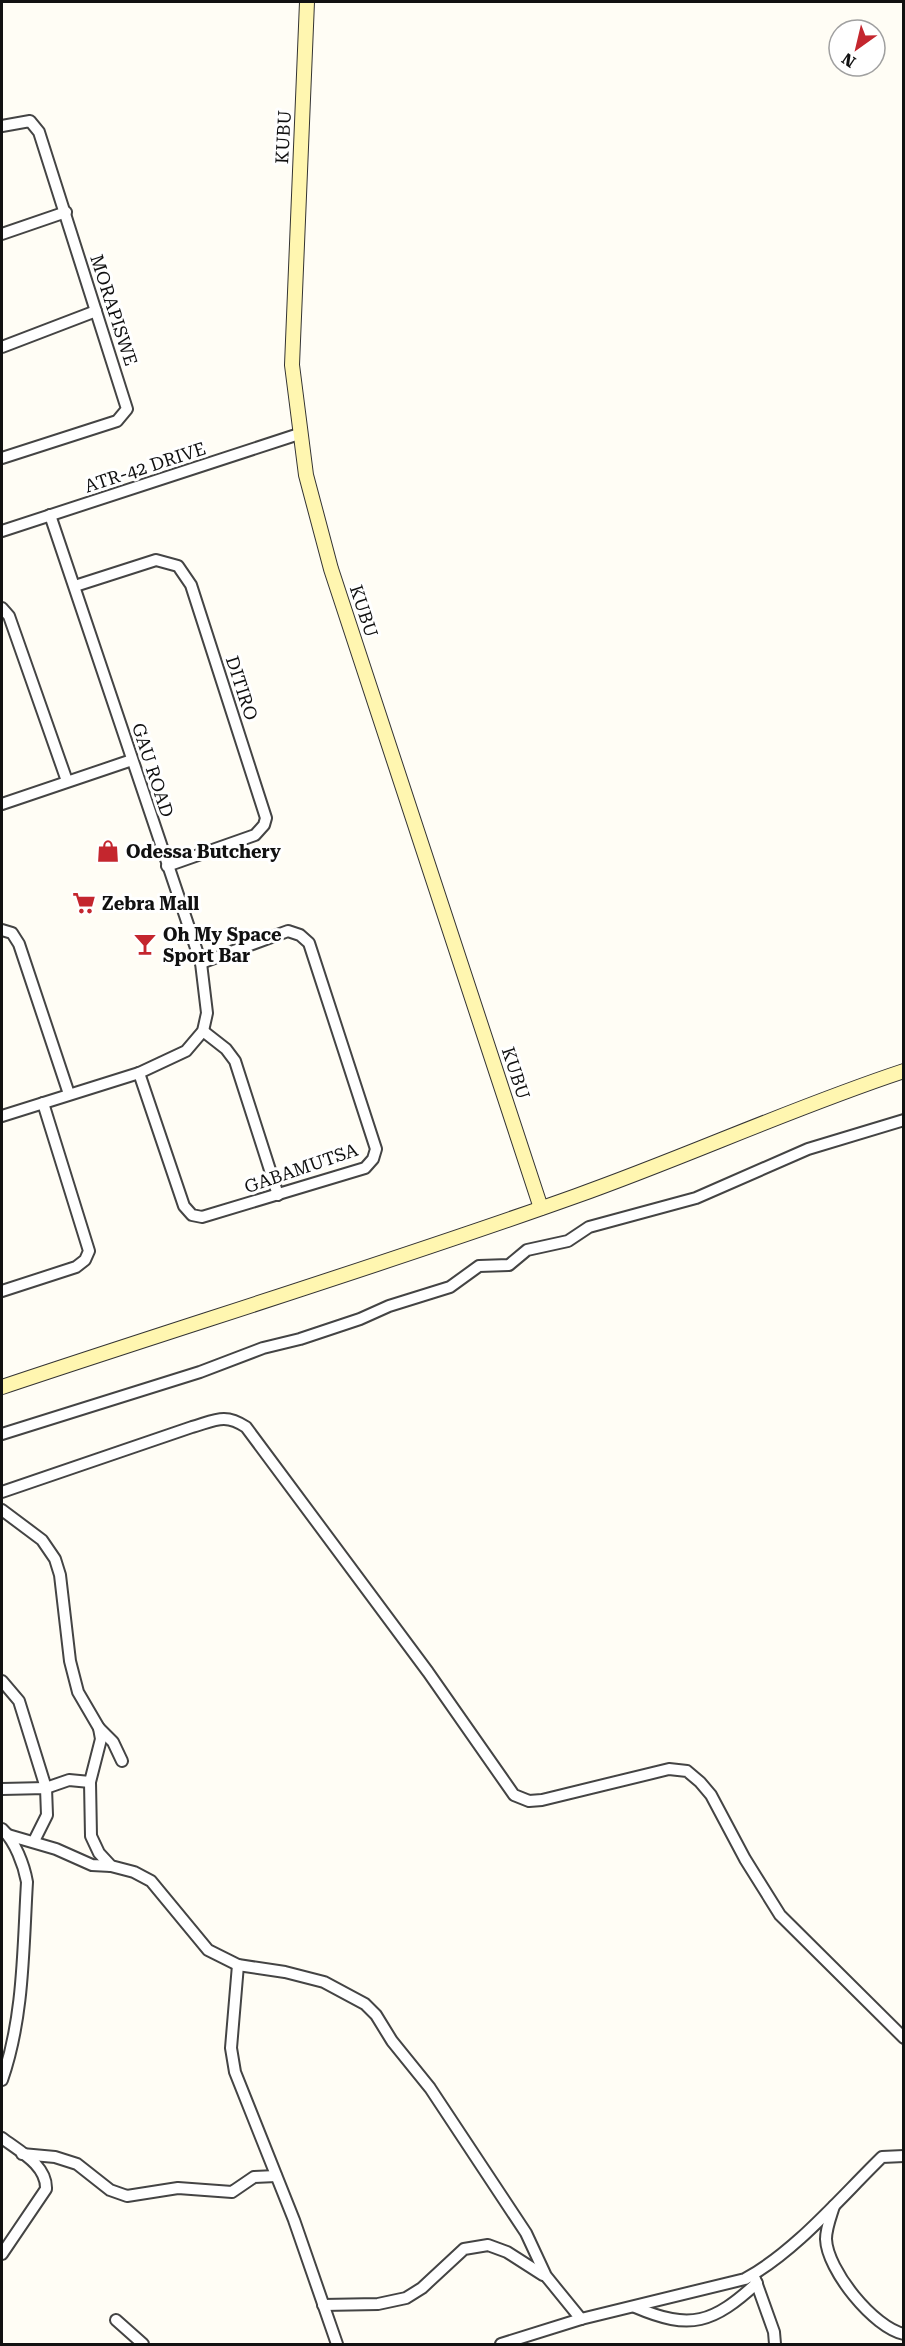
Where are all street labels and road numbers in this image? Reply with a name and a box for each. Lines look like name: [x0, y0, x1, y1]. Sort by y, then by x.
street label: KUBU: [271, 110, 295, 164]
street label: MORAPISWE: [86, 252, 142, 368]
street label: ATR-42 DRIVE: [82, 438, 208, 496]
street label: KUBU: [346, 582, 382, 640]
street label: DITIRO: [222, 653, 262, 723]
street label: GAU ROAD: [128, 720, 178, 820]
street label: KUBU: [498, 1044, 534, 1102]
street label: GABAMUTSA: [242, 1139, 361, 1197]

